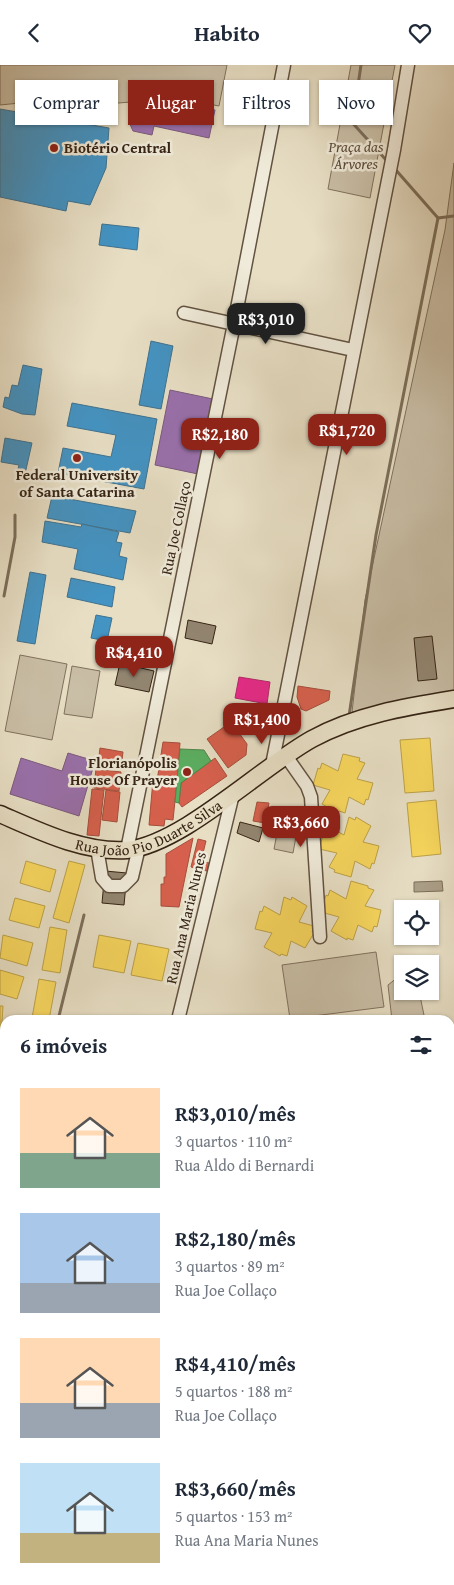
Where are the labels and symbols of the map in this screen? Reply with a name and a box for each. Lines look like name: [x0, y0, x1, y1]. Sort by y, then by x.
park label: Praça das Árvores: [328, 136, 384, 174]
place label: Biotério Central: [64, 137, 172, 158]
marker: Biotério Central: [48, 142, 60, 154]
pin: R$3,010: [220, 303, 312, 345]
pin: R$1,720: [301, 413, 393, 456]
pin: R$2,180: [174, 417, 266, 460]
marker: Federal University of Santa Catarina: [71, 452, 83, 464]
place label: Federal University of Santa Catarina: [16, 464, 139, 502]
street label: Rua Joe Collaço: [155, 479, 196, 577]
pin: R$4,410: [88, 635, 180, 678]
pin: R$1,400: [216, 703, 308, 745]
place label: Florianópolis House Of Prayer: [70, 752, 177, 790]
marker: Florianópolis House Of Prayer: [181, 766, 193, 778]
street label: Rua João Pio Duarte Silva: [73, 795, 226, 860]
pin: R$3,660: [255, 805, 347, 848]
street label: Rua Ana Maria Nunes: [160, 850, 211, 986]

